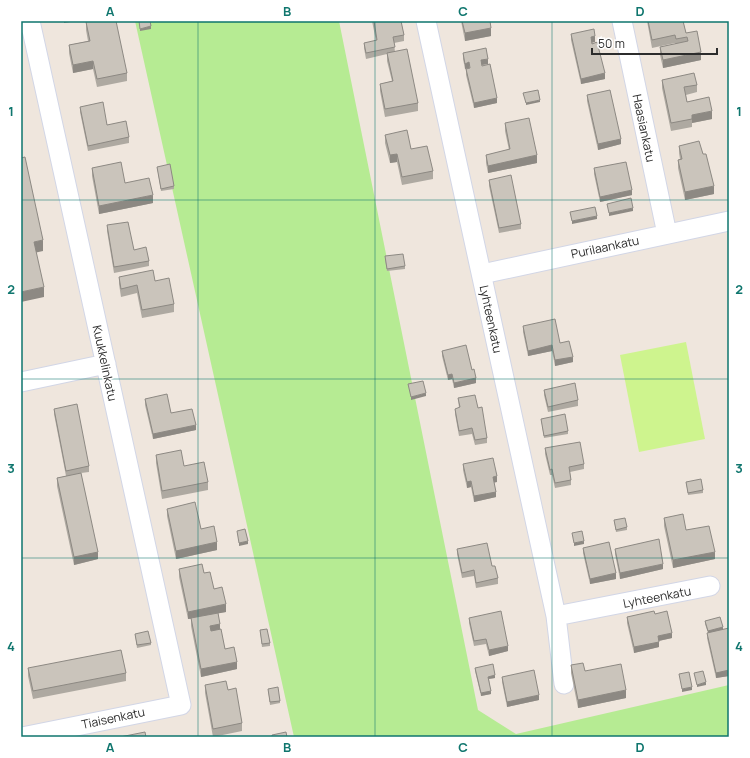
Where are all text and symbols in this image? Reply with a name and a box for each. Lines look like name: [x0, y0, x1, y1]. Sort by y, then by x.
text: A: [106, 2, 115, 20]
text: B: [283, 2, 291, 20]
text: C: [458, 2, 468, 20]
text: D: [635, 2, 645, 20]
scale bar: [592, 30, 717, 56]
text: 50 m: [598, 35, 625, 52]
street label: Haasiankatu: [629, 92, 659, 164]
text: 1: [8, 102, 14, 120]
text: 1: [736, 102, 742, 120]
street label: Purilaankatu: [569, 231, 641, 263]
text: 2: [7, 280, 15, 298]
text: 2: [735, 280, 743, 298]
street label: Lyhteenkatu: [476, 283, 506, 355]
street label: Kuukkelinkatu: [89, 324, 121, 402]
text: 3: [7, 459, 15, 477]
text: 3: [735, 459, 743, 477]
street label: Lyhteenkatu: [621, 582, 693, 612]
text: 4: [7, 637, 15, 655]
text: 4: [735, 637, 743, 655]
street label: Tiaisenkatu: [80, 703, 146, 733]
text: A: [106, 738, 115, 756]
text: B: [283, 738, 291, 756]
text: C: [458, 738, 468, 756]
text: D: [635, 738, 645, 756]

